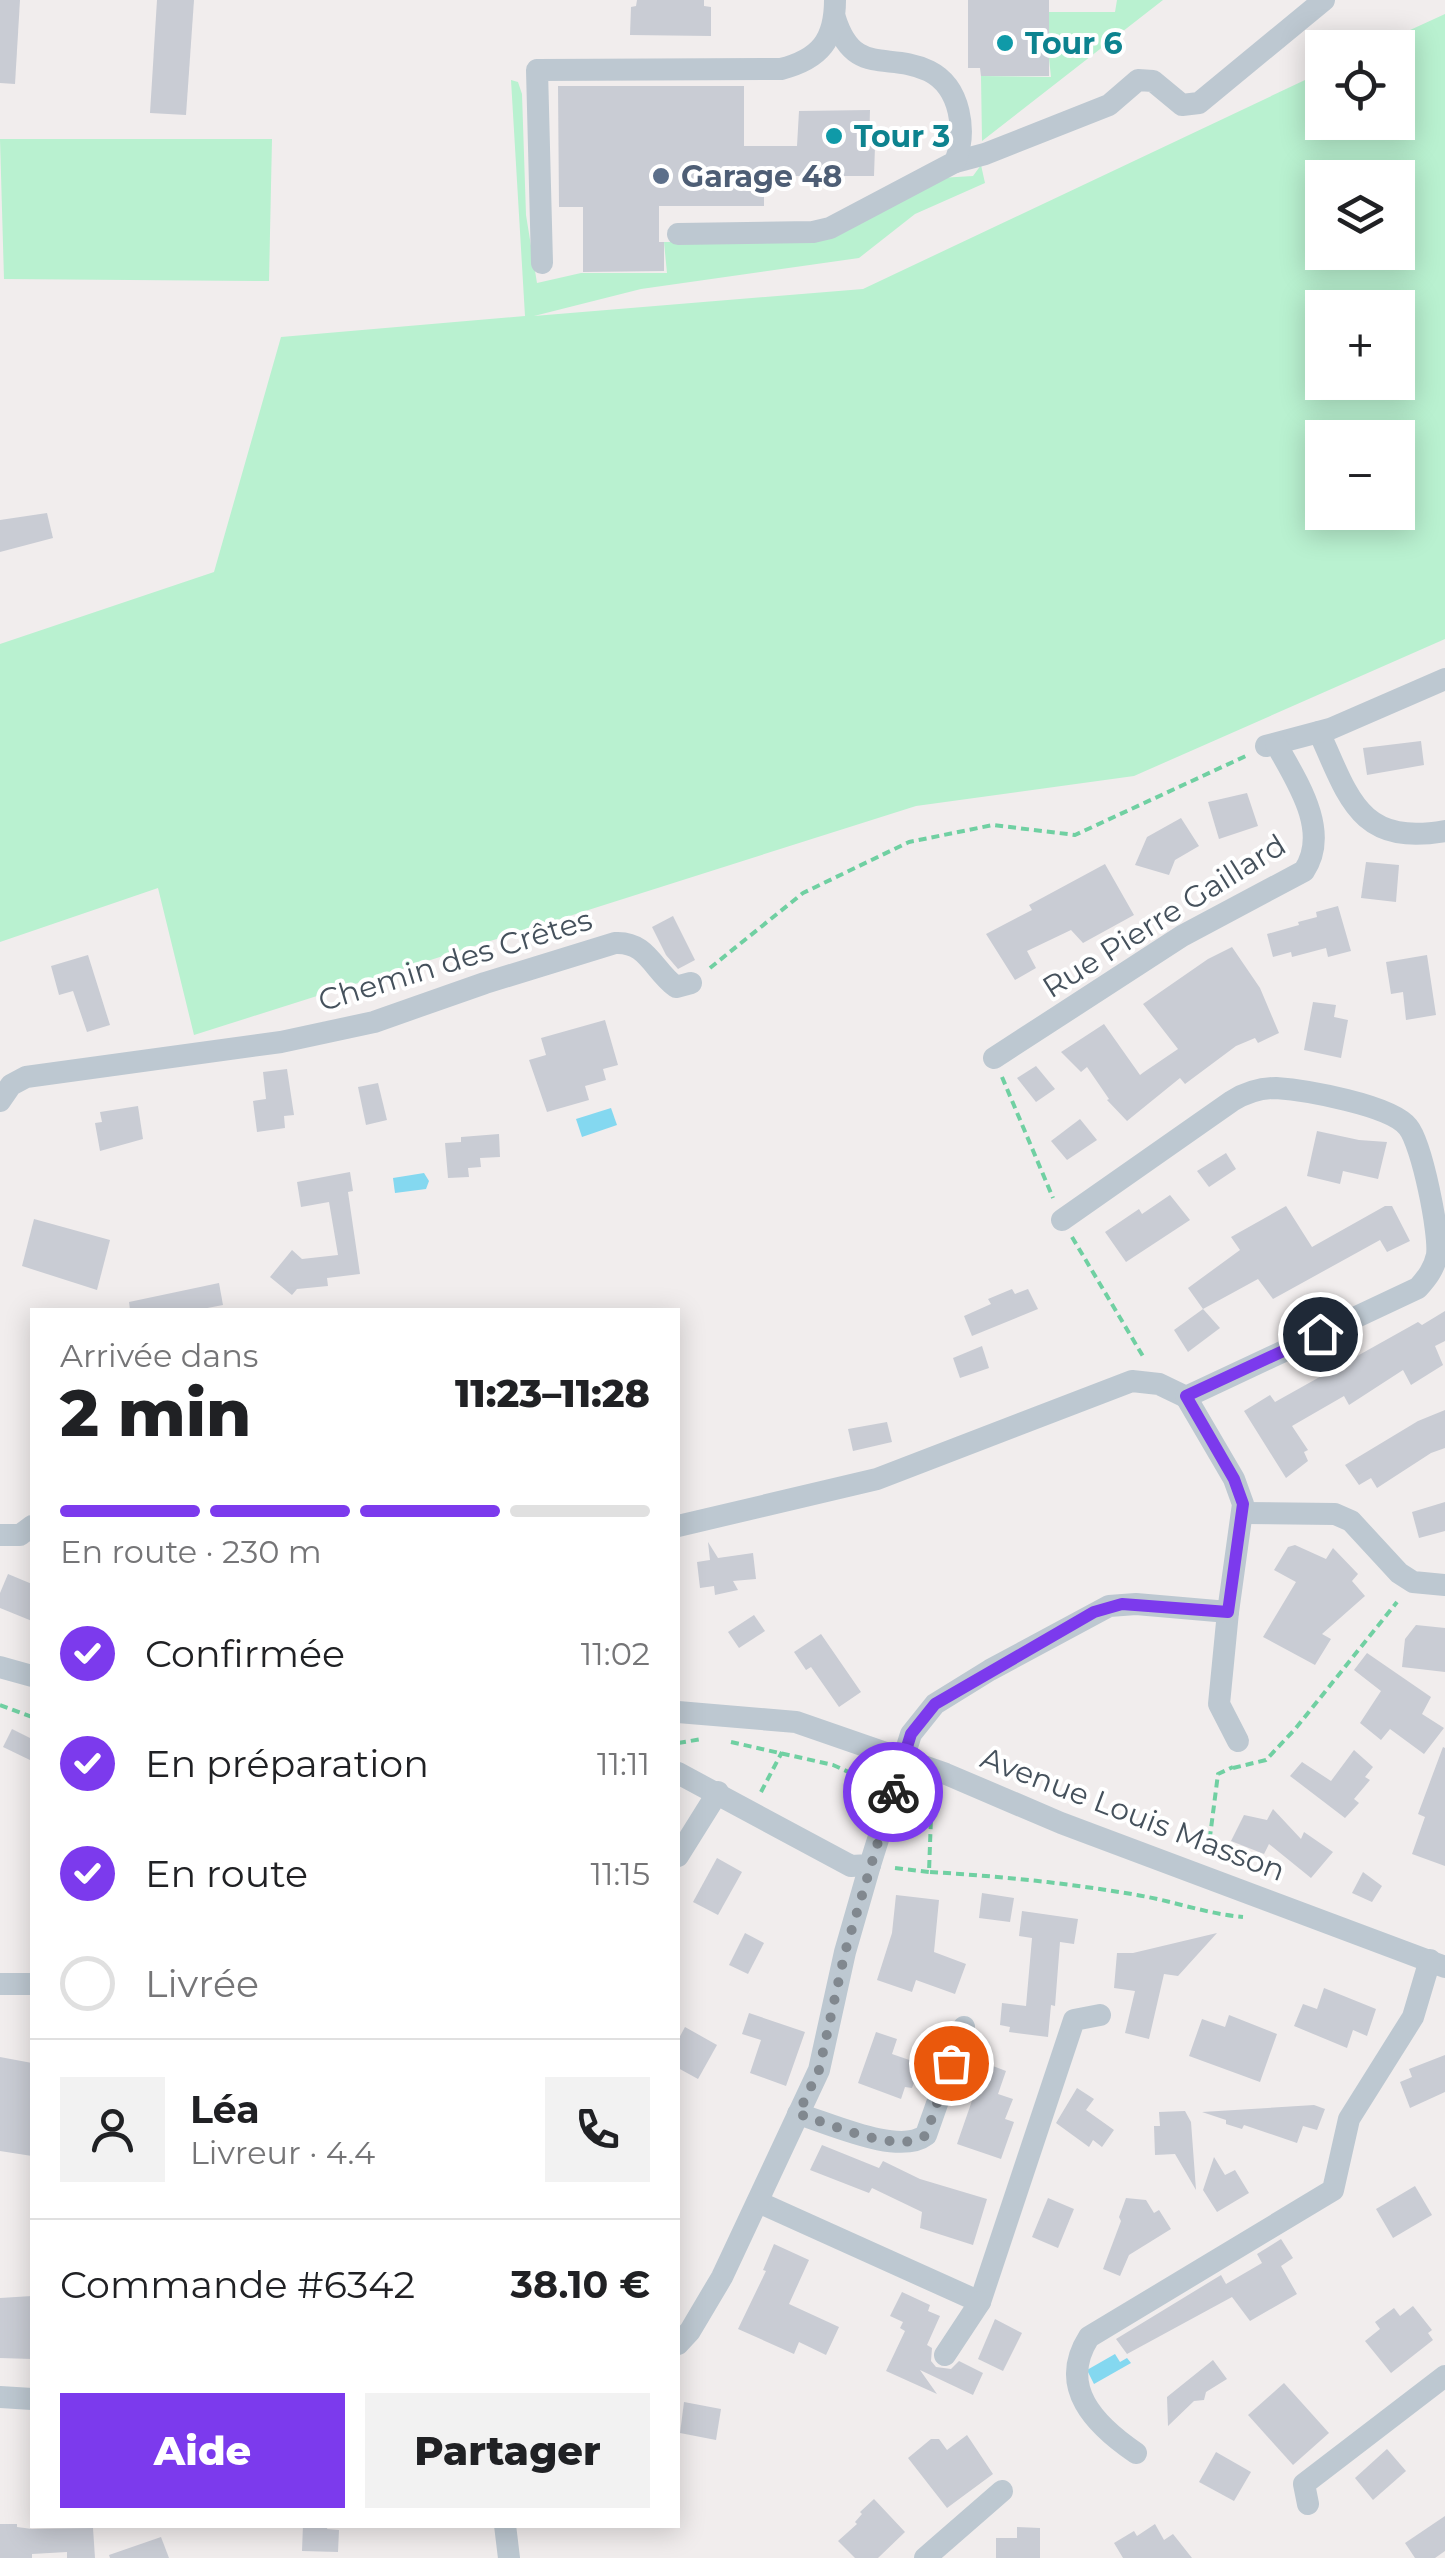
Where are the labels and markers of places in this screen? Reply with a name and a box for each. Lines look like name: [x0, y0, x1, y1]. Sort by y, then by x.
place label: Tour 6: [1025, 25, 1123, 62]
marker: Tour 6: [994, 32, 1016, 54]
place label: Tour 3: [854, 118, 950, 155]
marker: Tour 3: [823, 125, 845, 147]
place label: Garage 48: [681, 158, 842, 195]
marker: Garage 48: [650, 165, 672, 187]
pin: [1278, 1292, 1363, 1377]
pin: [909, 2021, 994, 2106]

